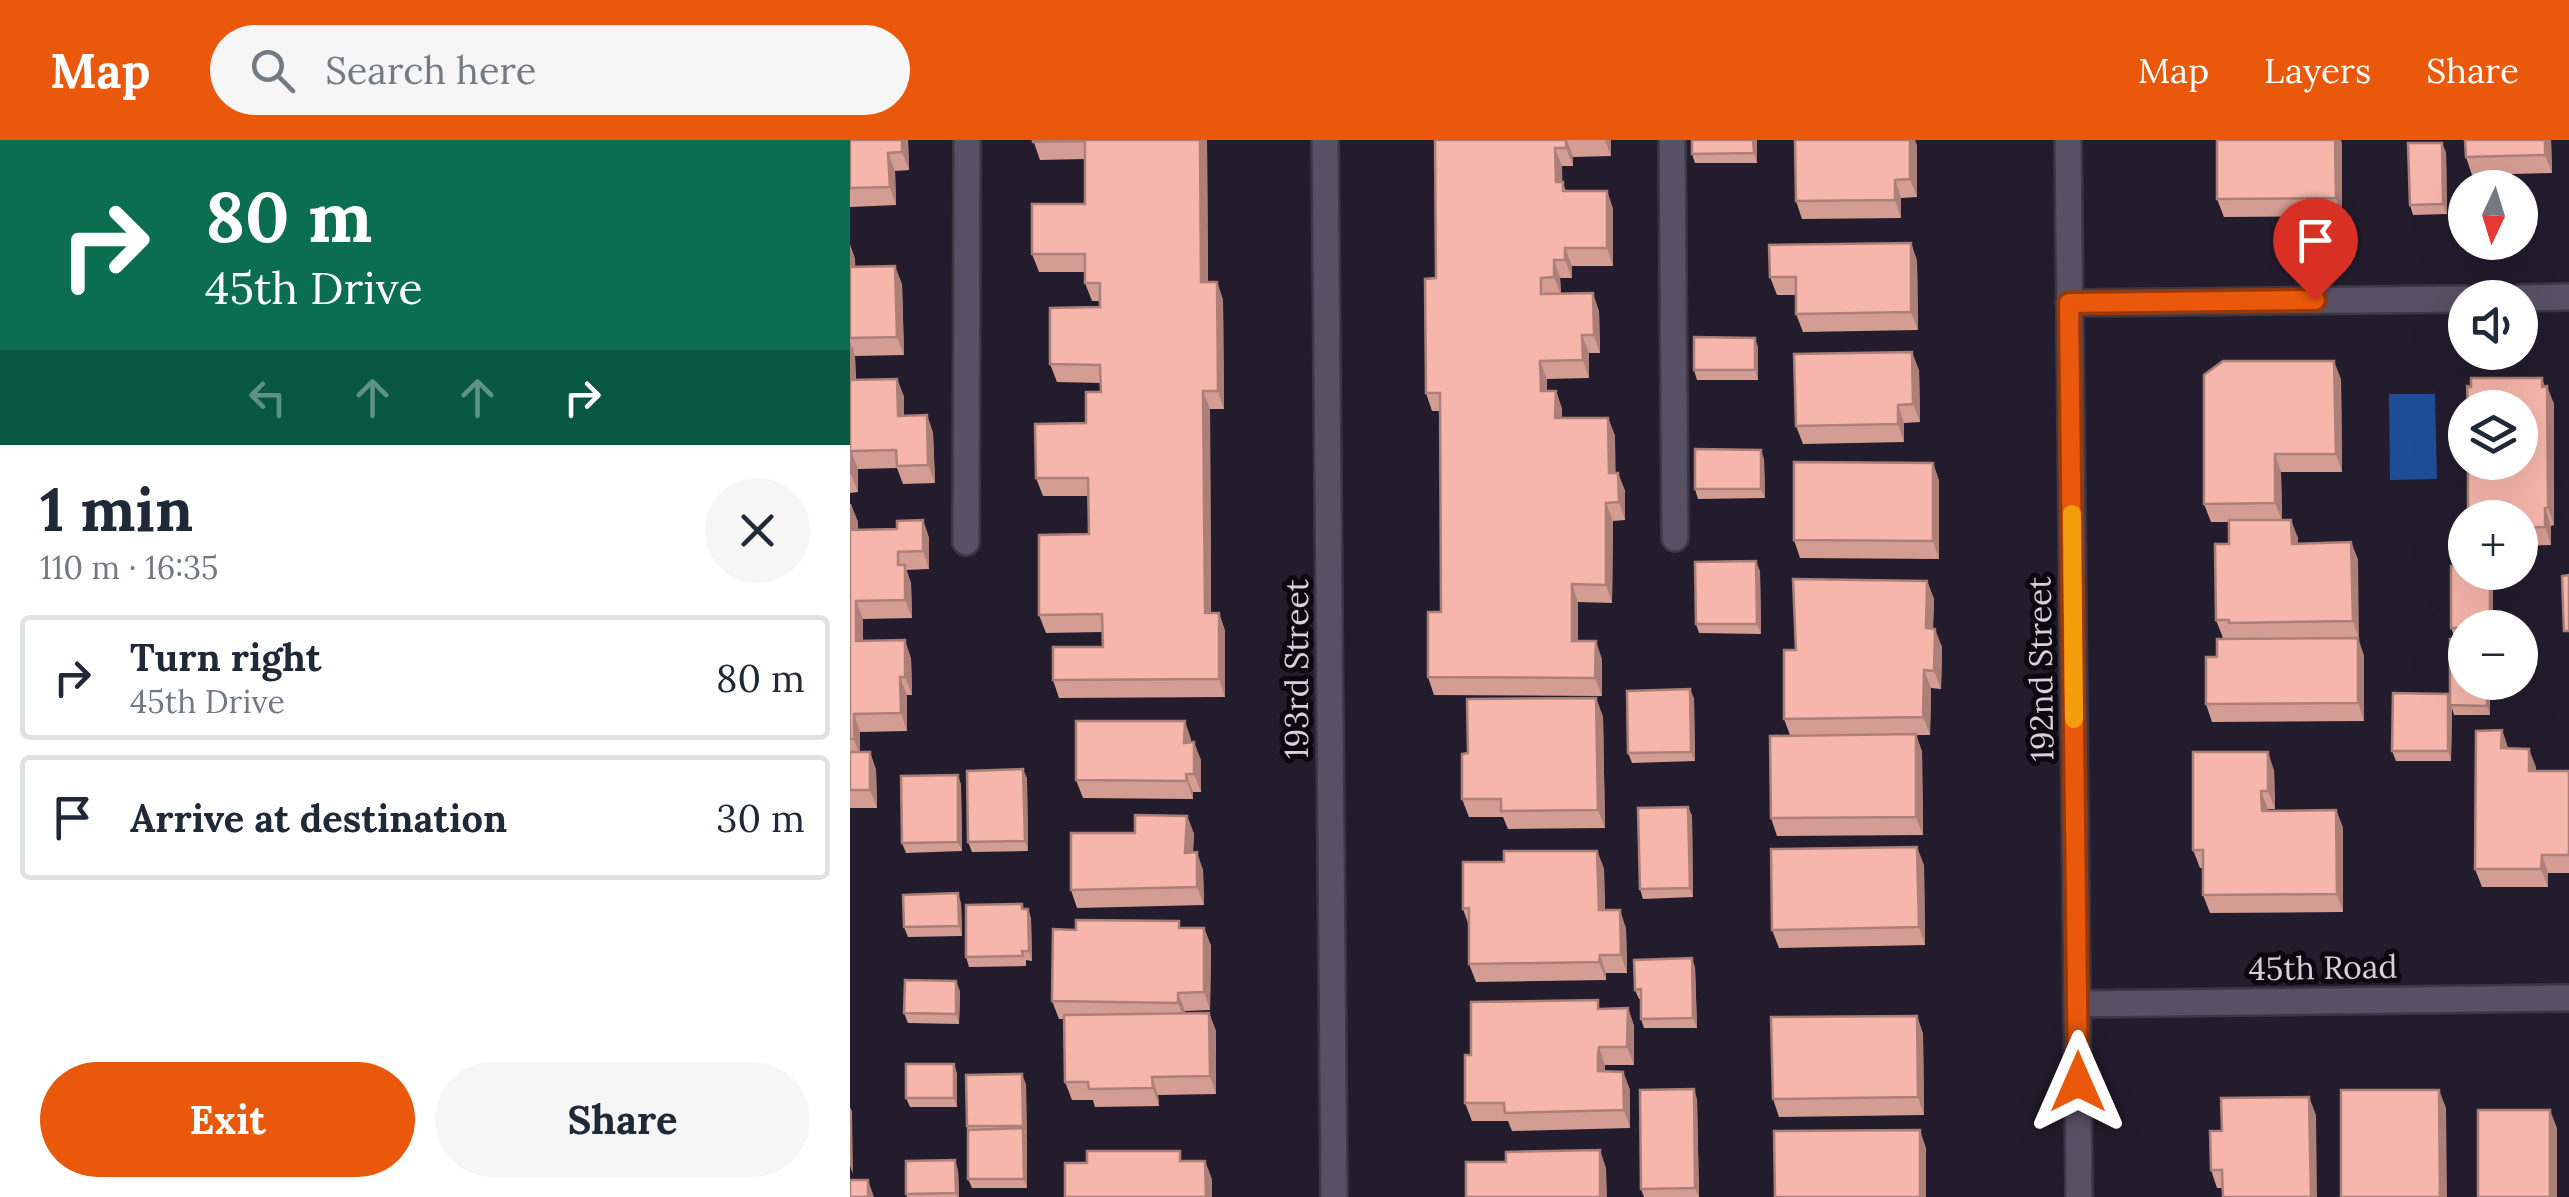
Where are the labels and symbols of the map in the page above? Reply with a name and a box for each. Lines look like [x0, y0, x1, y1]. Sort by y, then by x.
north arrow [2448, 170, 2538, 260]
pin [2273, 198, 2358, 301]
street label: 192nd Street [2018, 576, 2063, 762]
street label: 193rd Street [1276, 578, 1317, 759]
street label: 45th Road [2248, 946, 2398, 989]
position arrow [2026, 1030, 2130, 1134]

